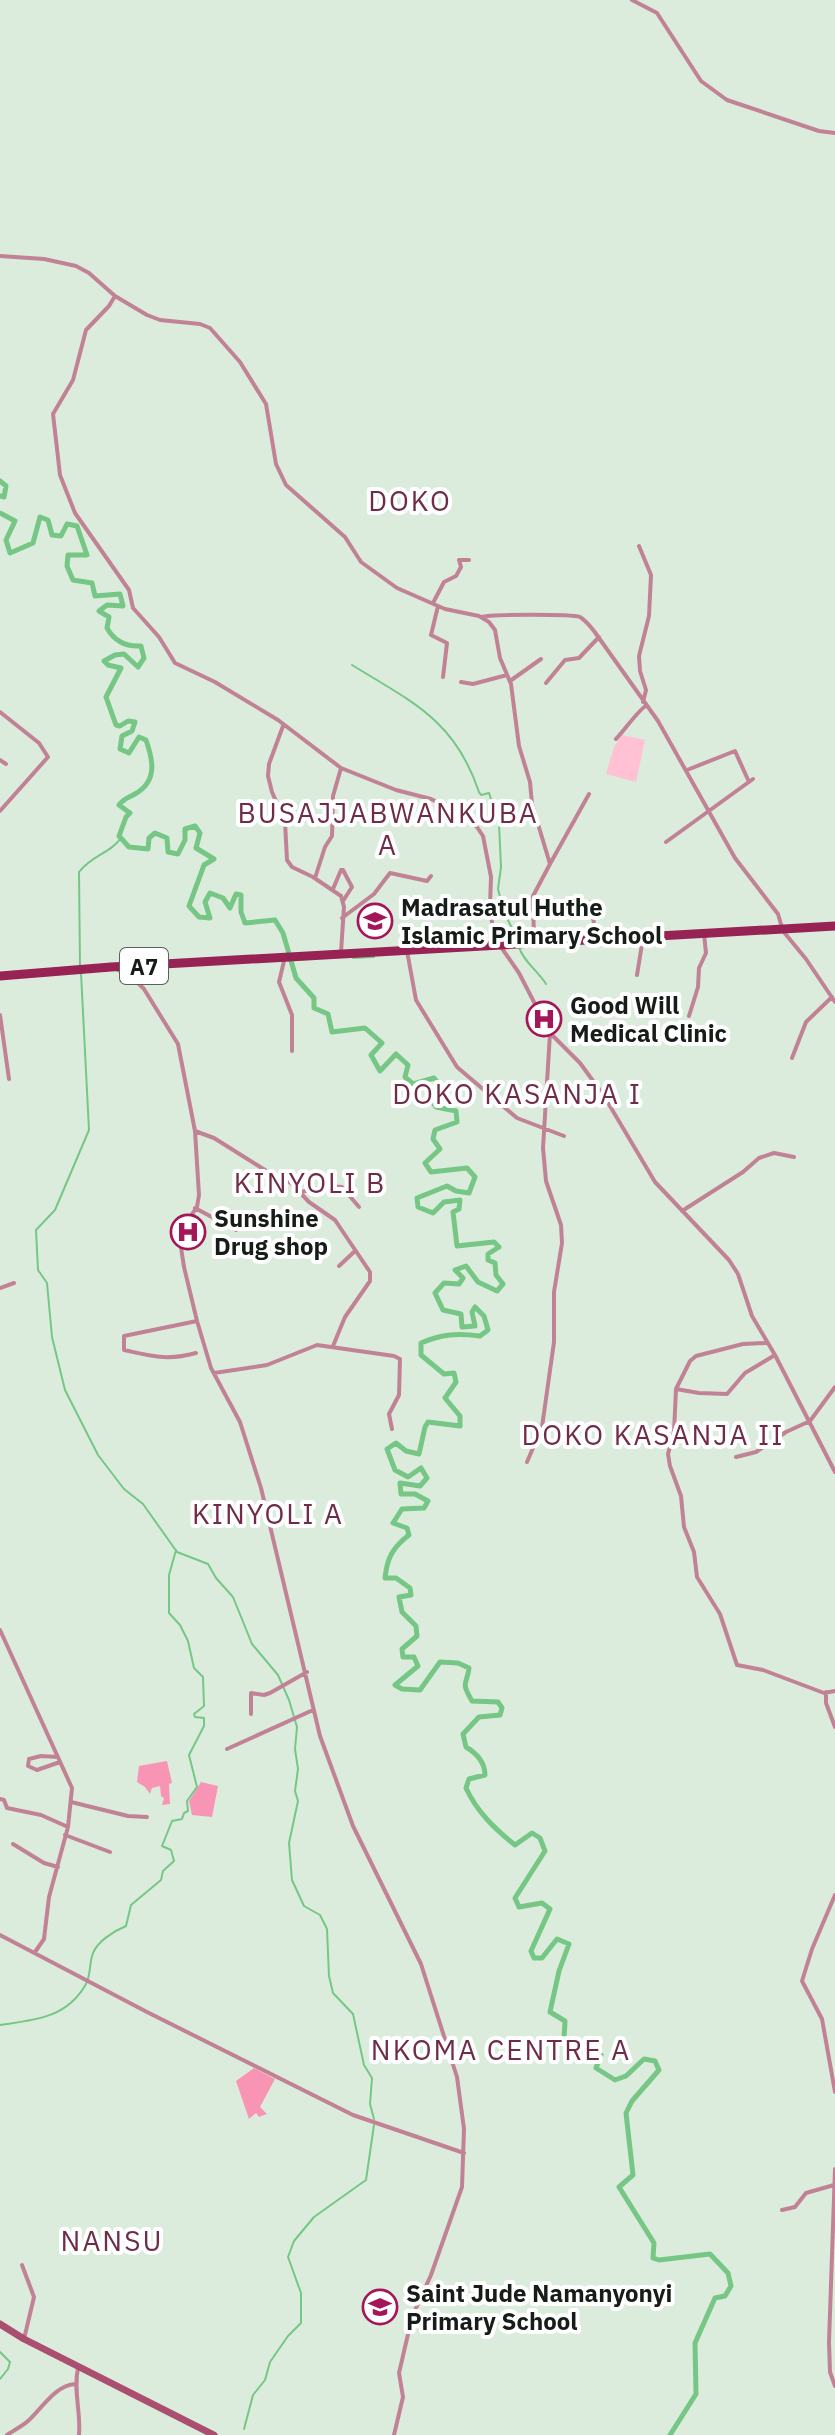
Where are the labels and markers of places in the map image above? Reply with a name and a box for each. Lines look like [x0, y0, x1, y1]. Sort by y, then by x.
place label: Madrasatul Huthe Islamic Primary School [401, 891, 662, 951]
school or university icon: Madrasatul Huthe Islamic Primary School [356, 902, 394, 940]
place label: Good Will Medical Clinic [570, 989, 727, 1049]
hospital icon: Good Will Medical Clinic [525, 1000, 563, 1038]
place label: Sunshine Drug shop [214, 1202, 328, 1262]
hospital icon: Sunshine Drug shop [169, 1213, 207, 1251]
place label: Saint Jude Namanyonyi Primary School [406, 2277, 672, 2337]
school or university icon: Saint Jude Namanyonyi Primary School [361, 2288, 399, 2326]

